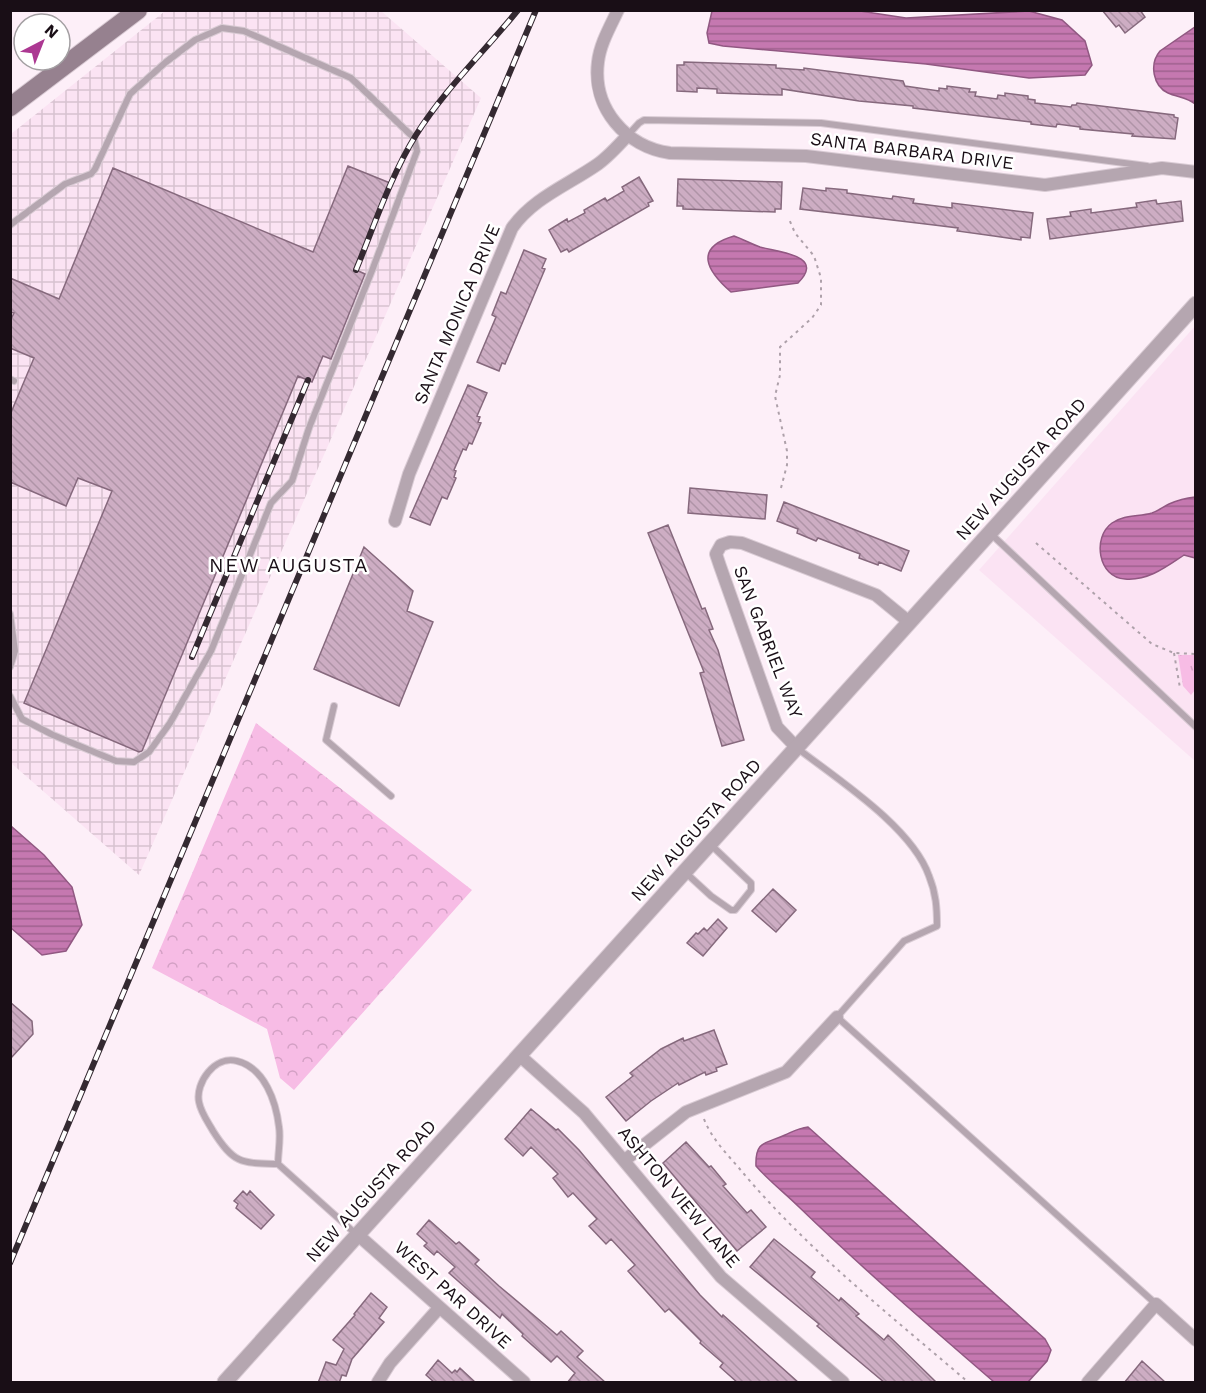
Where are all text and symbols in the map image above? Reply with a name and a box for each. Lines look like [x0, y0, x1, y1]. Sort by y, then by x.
north arrow [12, 12, 72, 72]
text: N [41, 20, 62, 42]
street label: SANTA BARBARA DRIVE [809, 128, 1015, 173]
street label: SANTA MONICA DRIVE [409, 221, 504, 407]
street label: NEW AUGUSTA ROAD [951, 393, 1090, 544]
district label: NEW AUGUSTA [209, 553, 369, 577]
street label: SAN GABRIEL WAY [730, 563, 807, 722]
street label: NEW AUGUSTA ROAD [626, 754, 765, 905]
street label: NEW AUGUSTA ROAD [301, 1115, 440, 1266]
street label: ASHTON VIEW LANE [614, 1122, 745, 1272]
street label: WEST PAR DRIVE [391, 1237, 516, 1353]

